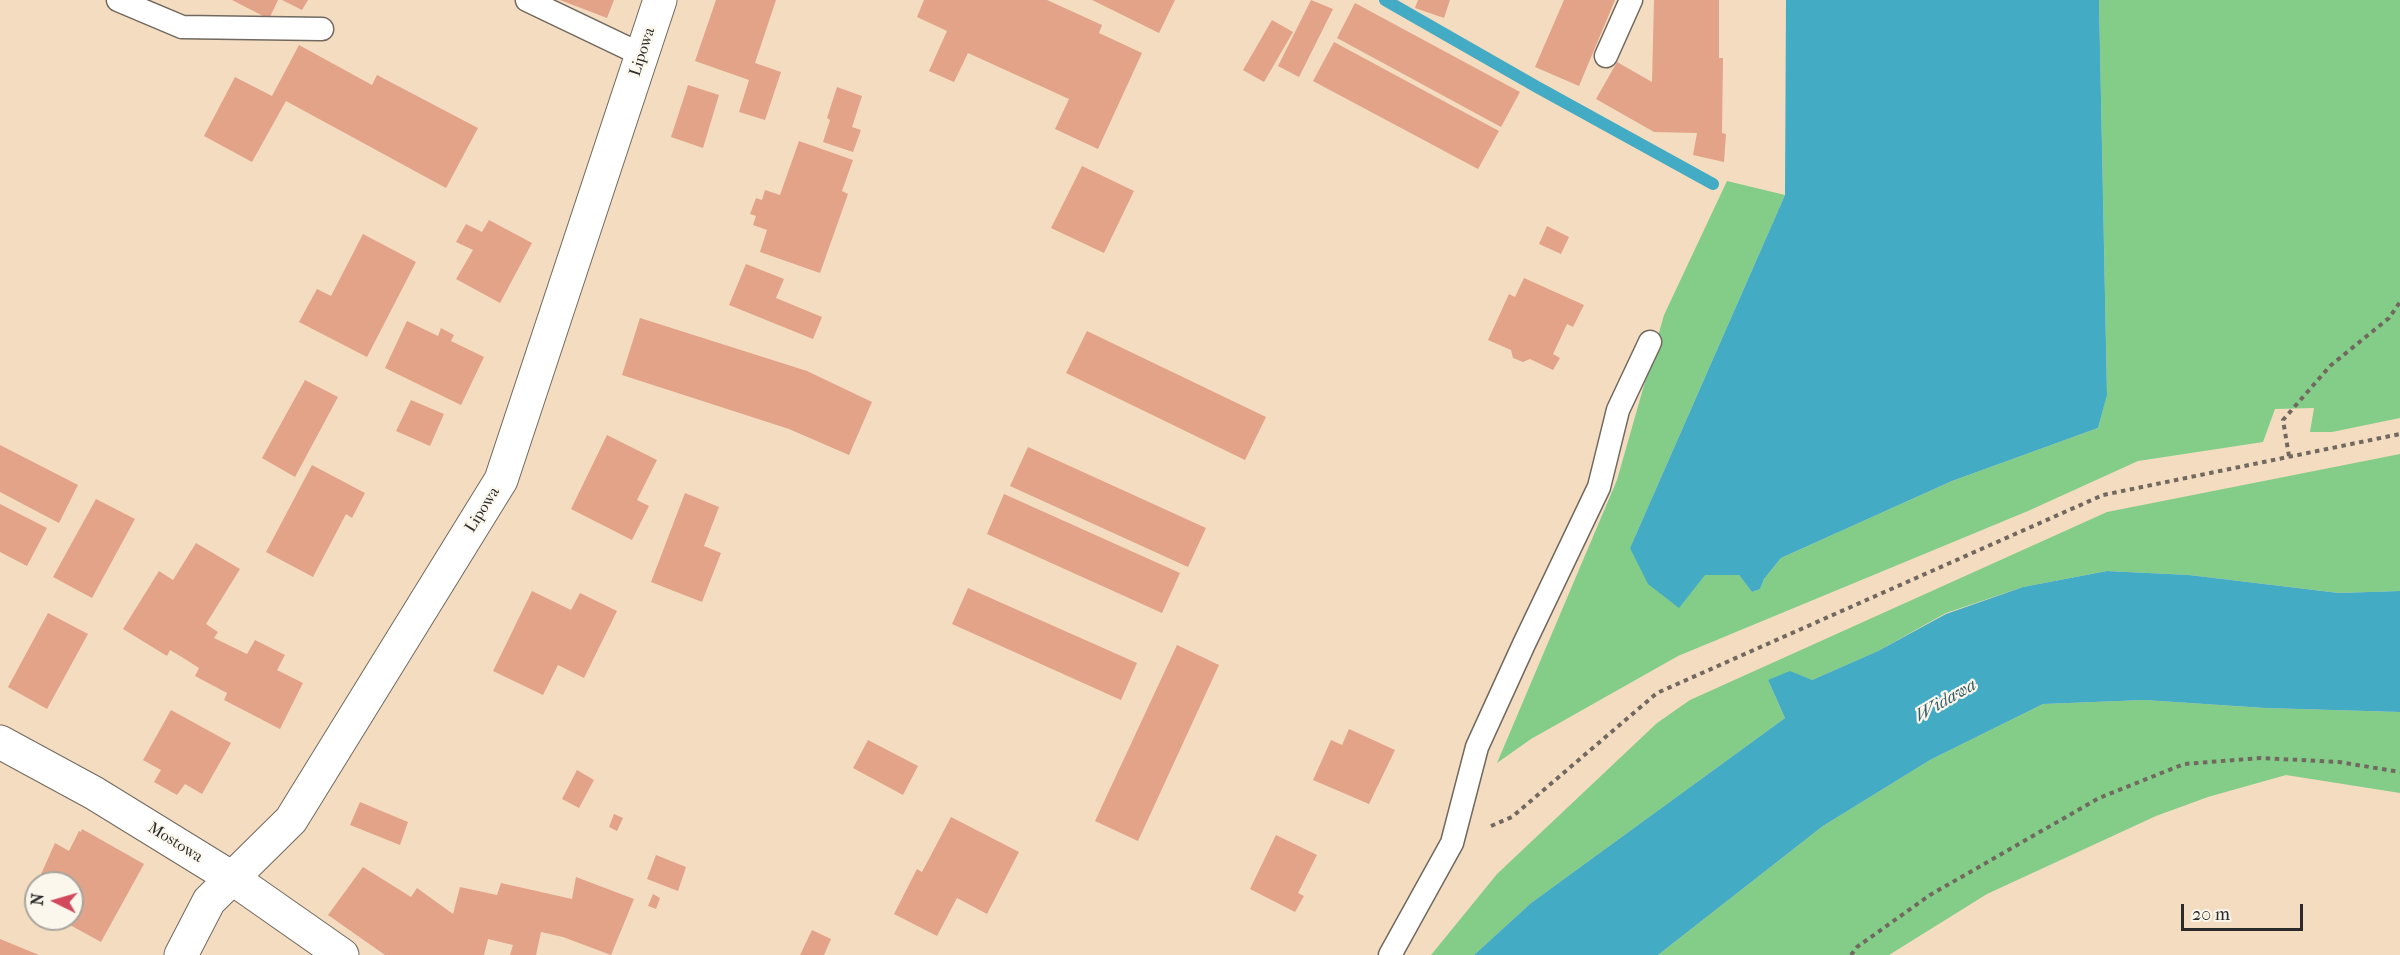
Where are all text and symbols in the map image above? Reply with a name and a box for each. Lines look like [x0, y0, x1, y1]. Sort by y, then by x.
street label: Lipowa [626, 25, 660, 79]
street label: Lipowa [462, 484, 504, 536]
water label: Widawa [1912, 675, 1980, 727]
street label: Mostowa [144, 819, 206, 867]
north arrow [24, 871, 84, 931]
scale bar [2184, 892, 2306, 930]
text: N [28, 893, 48, 906]
text: 20 m [2192, 904, 2230, 925]

